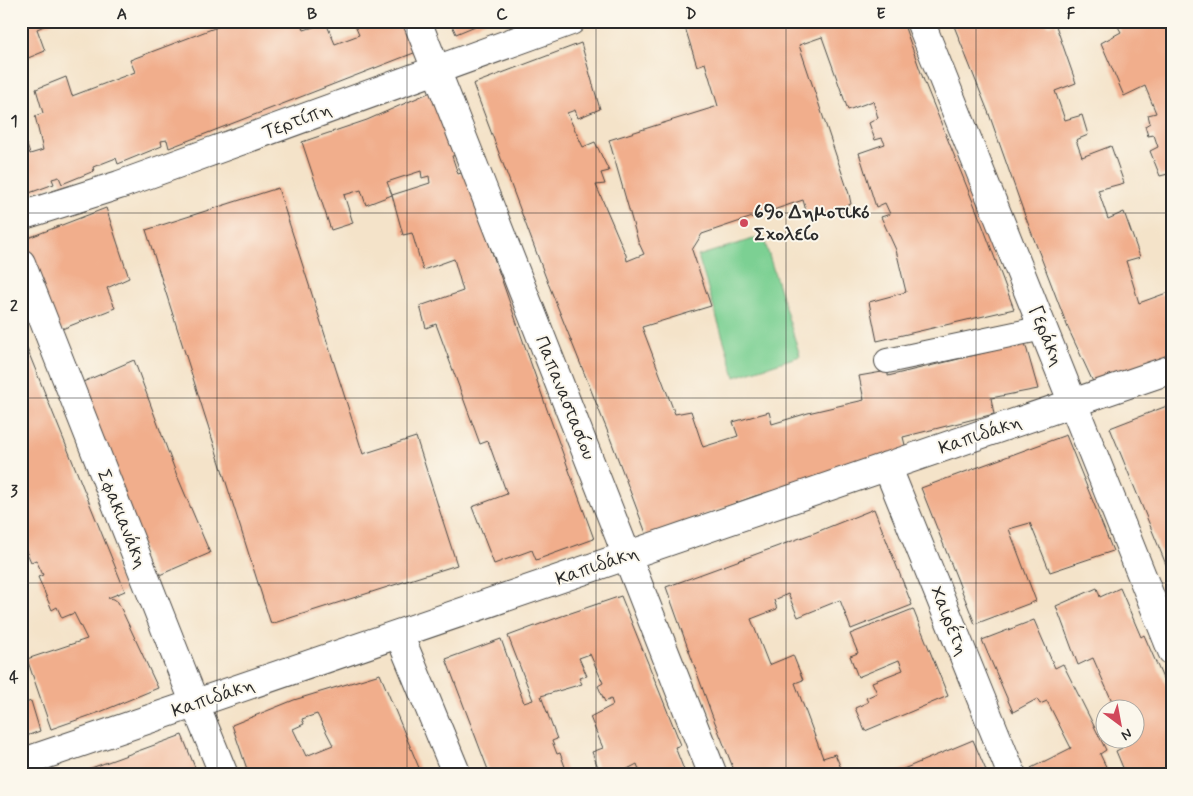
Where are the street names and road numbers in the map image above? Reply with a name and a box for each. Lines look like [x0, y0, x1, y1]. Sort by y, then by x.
street label: Τερτίπη [259, 97, 335, 145]
street label: Γεράκη [1023, 302, 1069, 370]
street label: Παπαναστασίου [529, 332, 601, 464]
street label: Καπιδάκη [935, 409, 1025, 461]
street label: Σφακιανάκη [91, 466, 153, 572]
street label: Καπιδάκη [552, 540, 642, 592]
street label: Χαιρέτη [924, 583, 974, 659]
street label: Καπιδάκη [168, 672, 258, 724]

